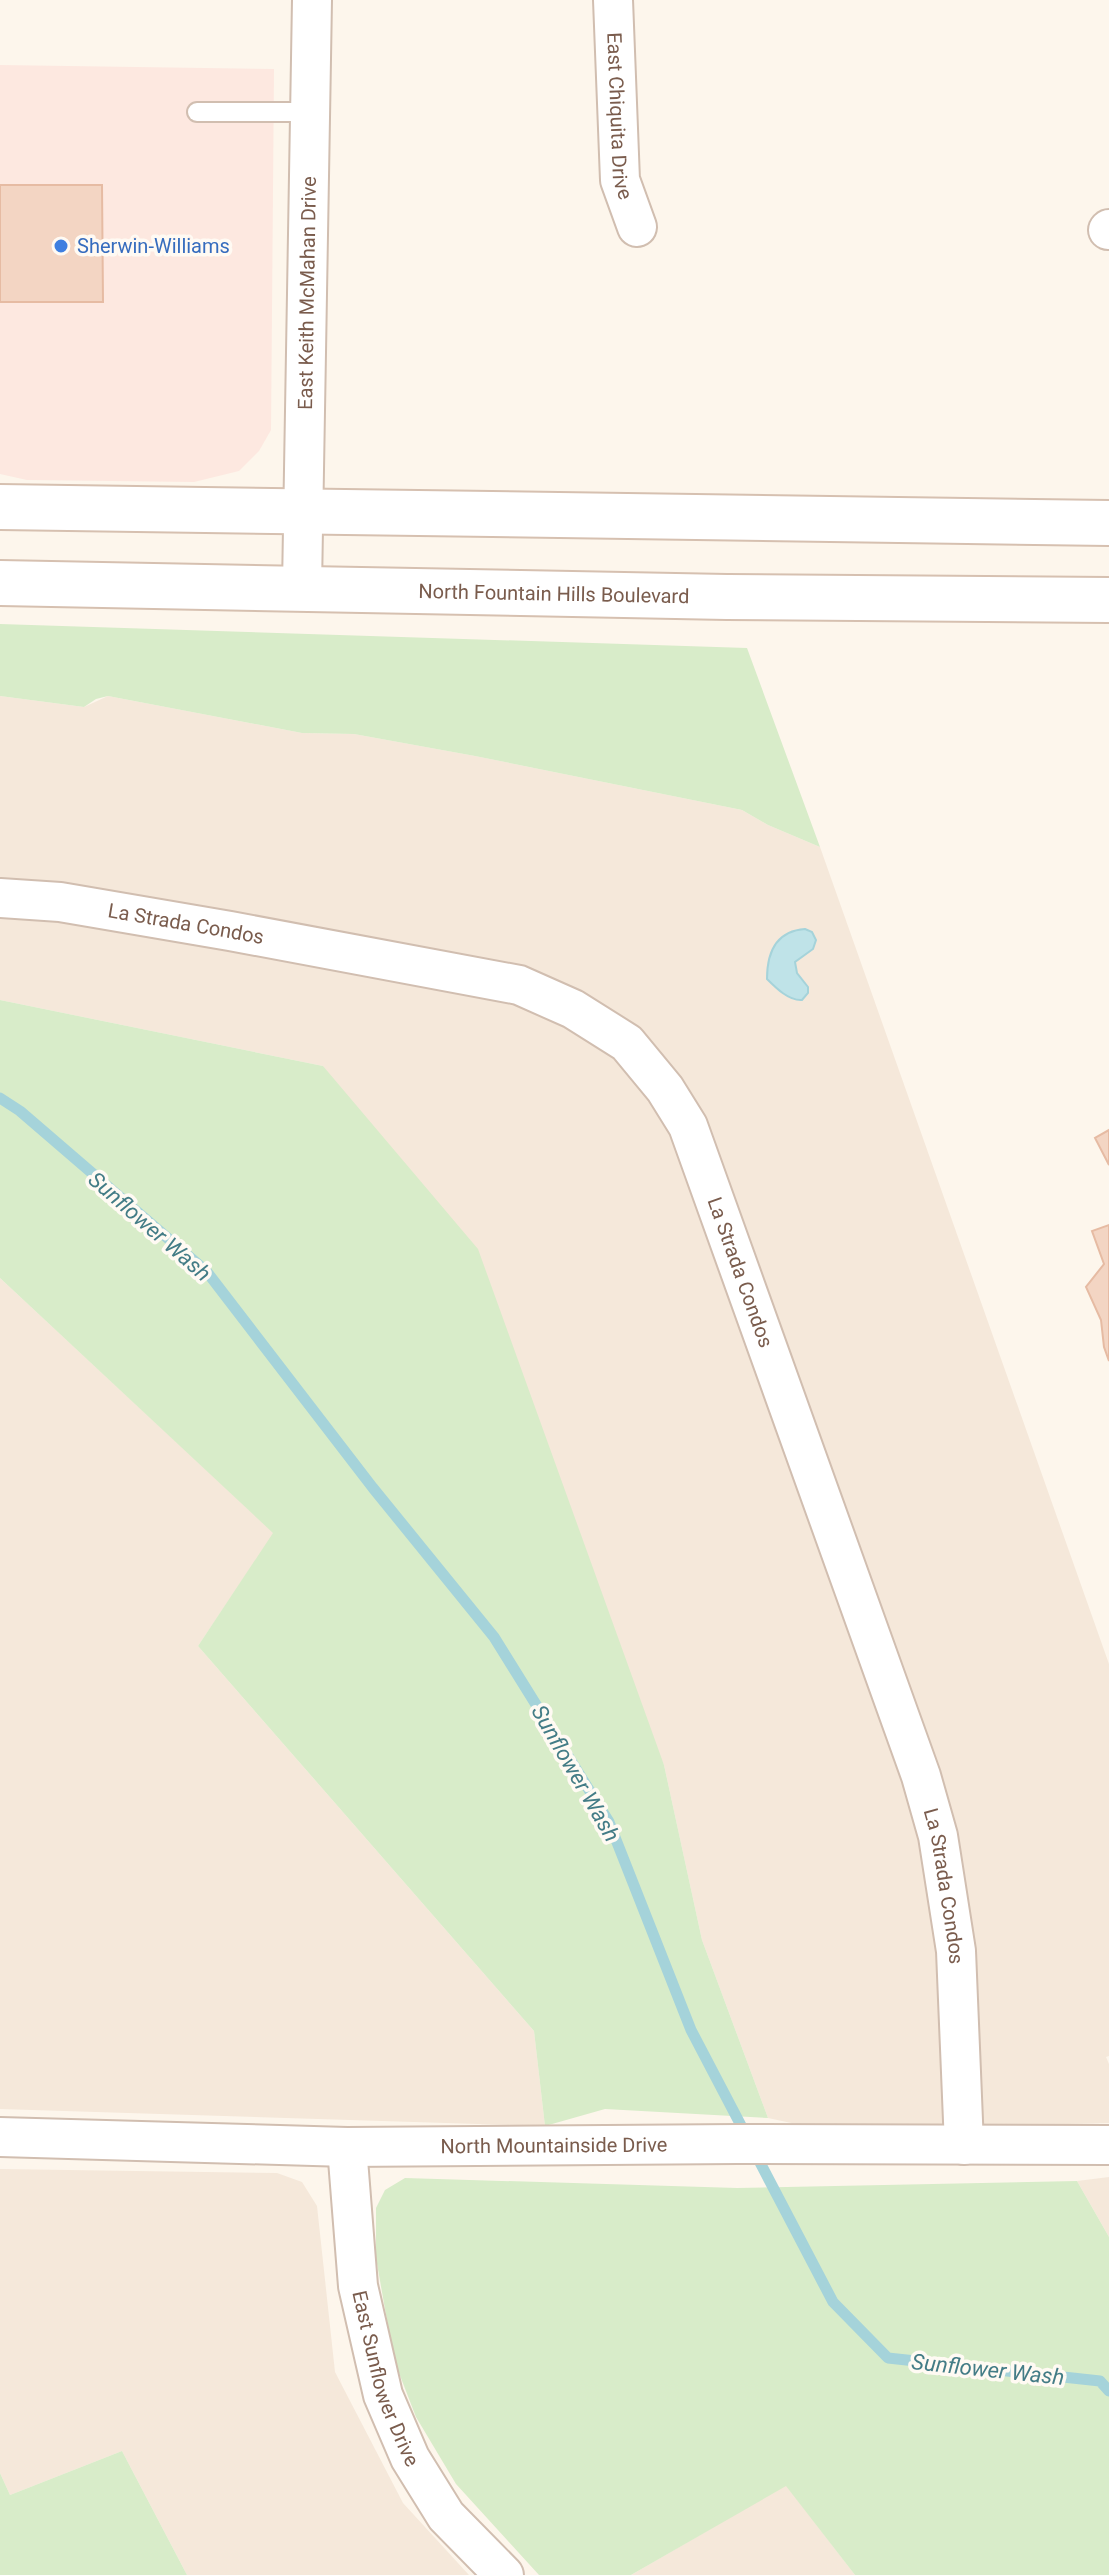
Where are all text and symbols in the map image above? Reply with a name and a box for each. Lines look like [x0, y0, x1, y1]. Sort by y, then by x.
street label: East Chiquita Drive [602, 32, 638, 203]
street label: East Keith McMahan Drive [293, 176, 321, 410]
place label: Sherwin-Williams [77, 234, 230, 258]
marker: Sherwin-Williams [52, 237, 70, 255]
street label: North Fountain Hills Boulevard [418, 579, 690, 608]
street label: La Strada Condos [106, 898, 266, 949]
water label: Sunflower Wash [84, 1167, 216, 1286]
street label: La Strada Condos [702, 1194, 778, 1351]
water label: Sunflower Wash [526, 1701, 625, 1846]
street label: La Strada Condos [919, 1805, 969, 1964]
street label: North Mountainside Drive [440, 2133, 667, 2158]
street label: East Sunflower Drive [347, 2288, 424, 2471]
water label: Sunflower Wash [910, 2349, 1066, 2390]

